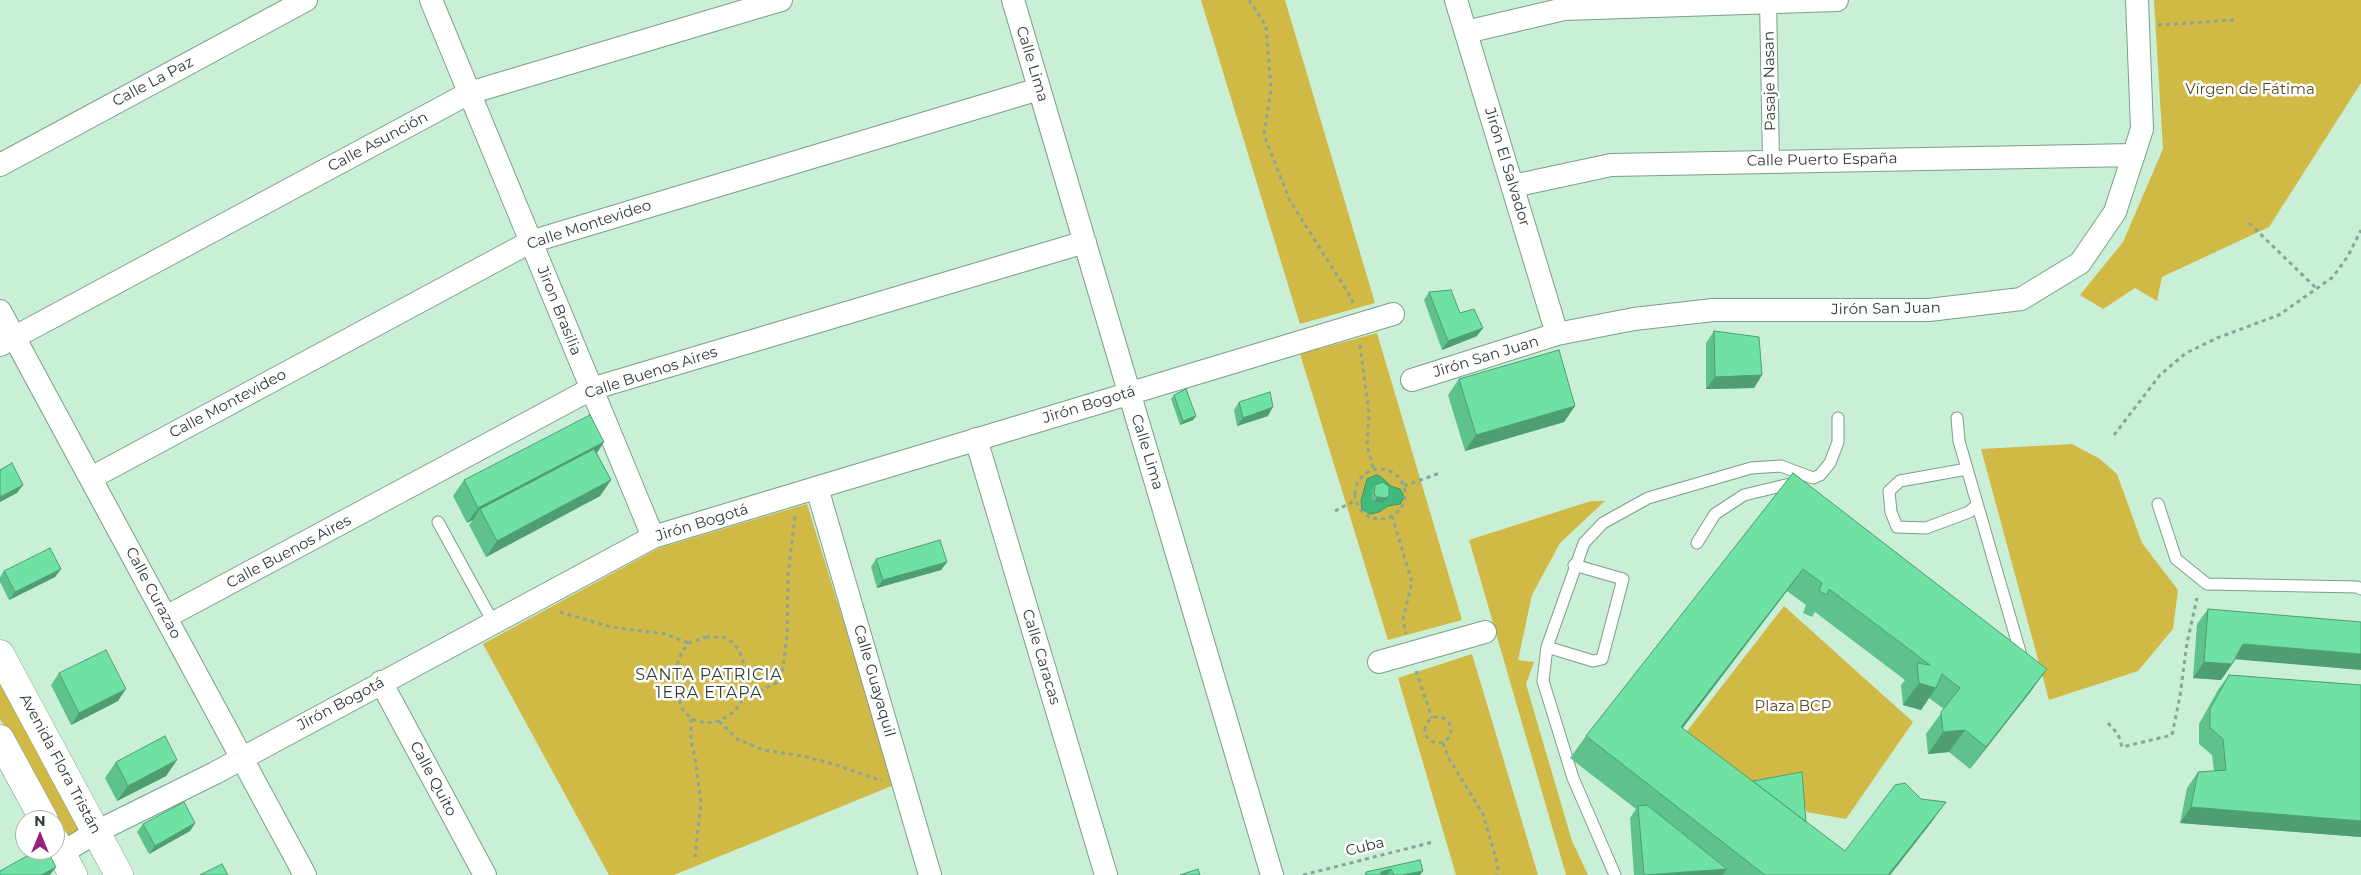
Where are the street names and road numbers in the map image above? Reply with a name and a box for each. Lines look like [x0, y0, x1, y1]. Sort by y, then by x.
street label: Calle Lima [1012, 24, 1052, 104]
street label: Pasaje Nasan [1760, 31, 1780, 131]
street label: Calle La Paz [109, 53, 197, 111]
street label: Jirón El Salvador [1480, 105, 1534, 229]
street label: Calle Asunción [325, 108, 431, 176]
street label: Calle Puerto España [1746, 150, 1898, 170]
street label: Calle Montevideo [524, 196, 654, 254]
street label: Jiron Brasilia [533, 264, 585, 358]
street label: Jirón San Juan [1831, 299, 1941, 319]
street label: Jirón San Juan [1431, 332, 1541, 382]
street label: Calle Buenos Aires [582, 343, 720, 403]
street label: Calle Montevideo [166, 366, 290, 442]
street label: Jirón Bogotá [1041, 382, 1137, 428]
street label: Calle Lima [1127, 412, 1167, 492]
street label: Jirón Bogotá [654, 500, 750, 546]
street label: Calle Buenos Aires [224, 512, 354, 592]
street label: Calle Curazao [121, 544, 185, 642]
street label: Calle Caracas [1018, 607, 1064, 707]
street label: Calle Guayaquil [849, 623, 899, 739]
street label: Jirón Bogotá [294, 674, 388, 734]
street label: Avenida Flora Tristán [15, 691, 105, 837]
street label: Calle Quito [406, 738, 460, 820]
street label: Cuba [1344, 833, 1386, 861]

